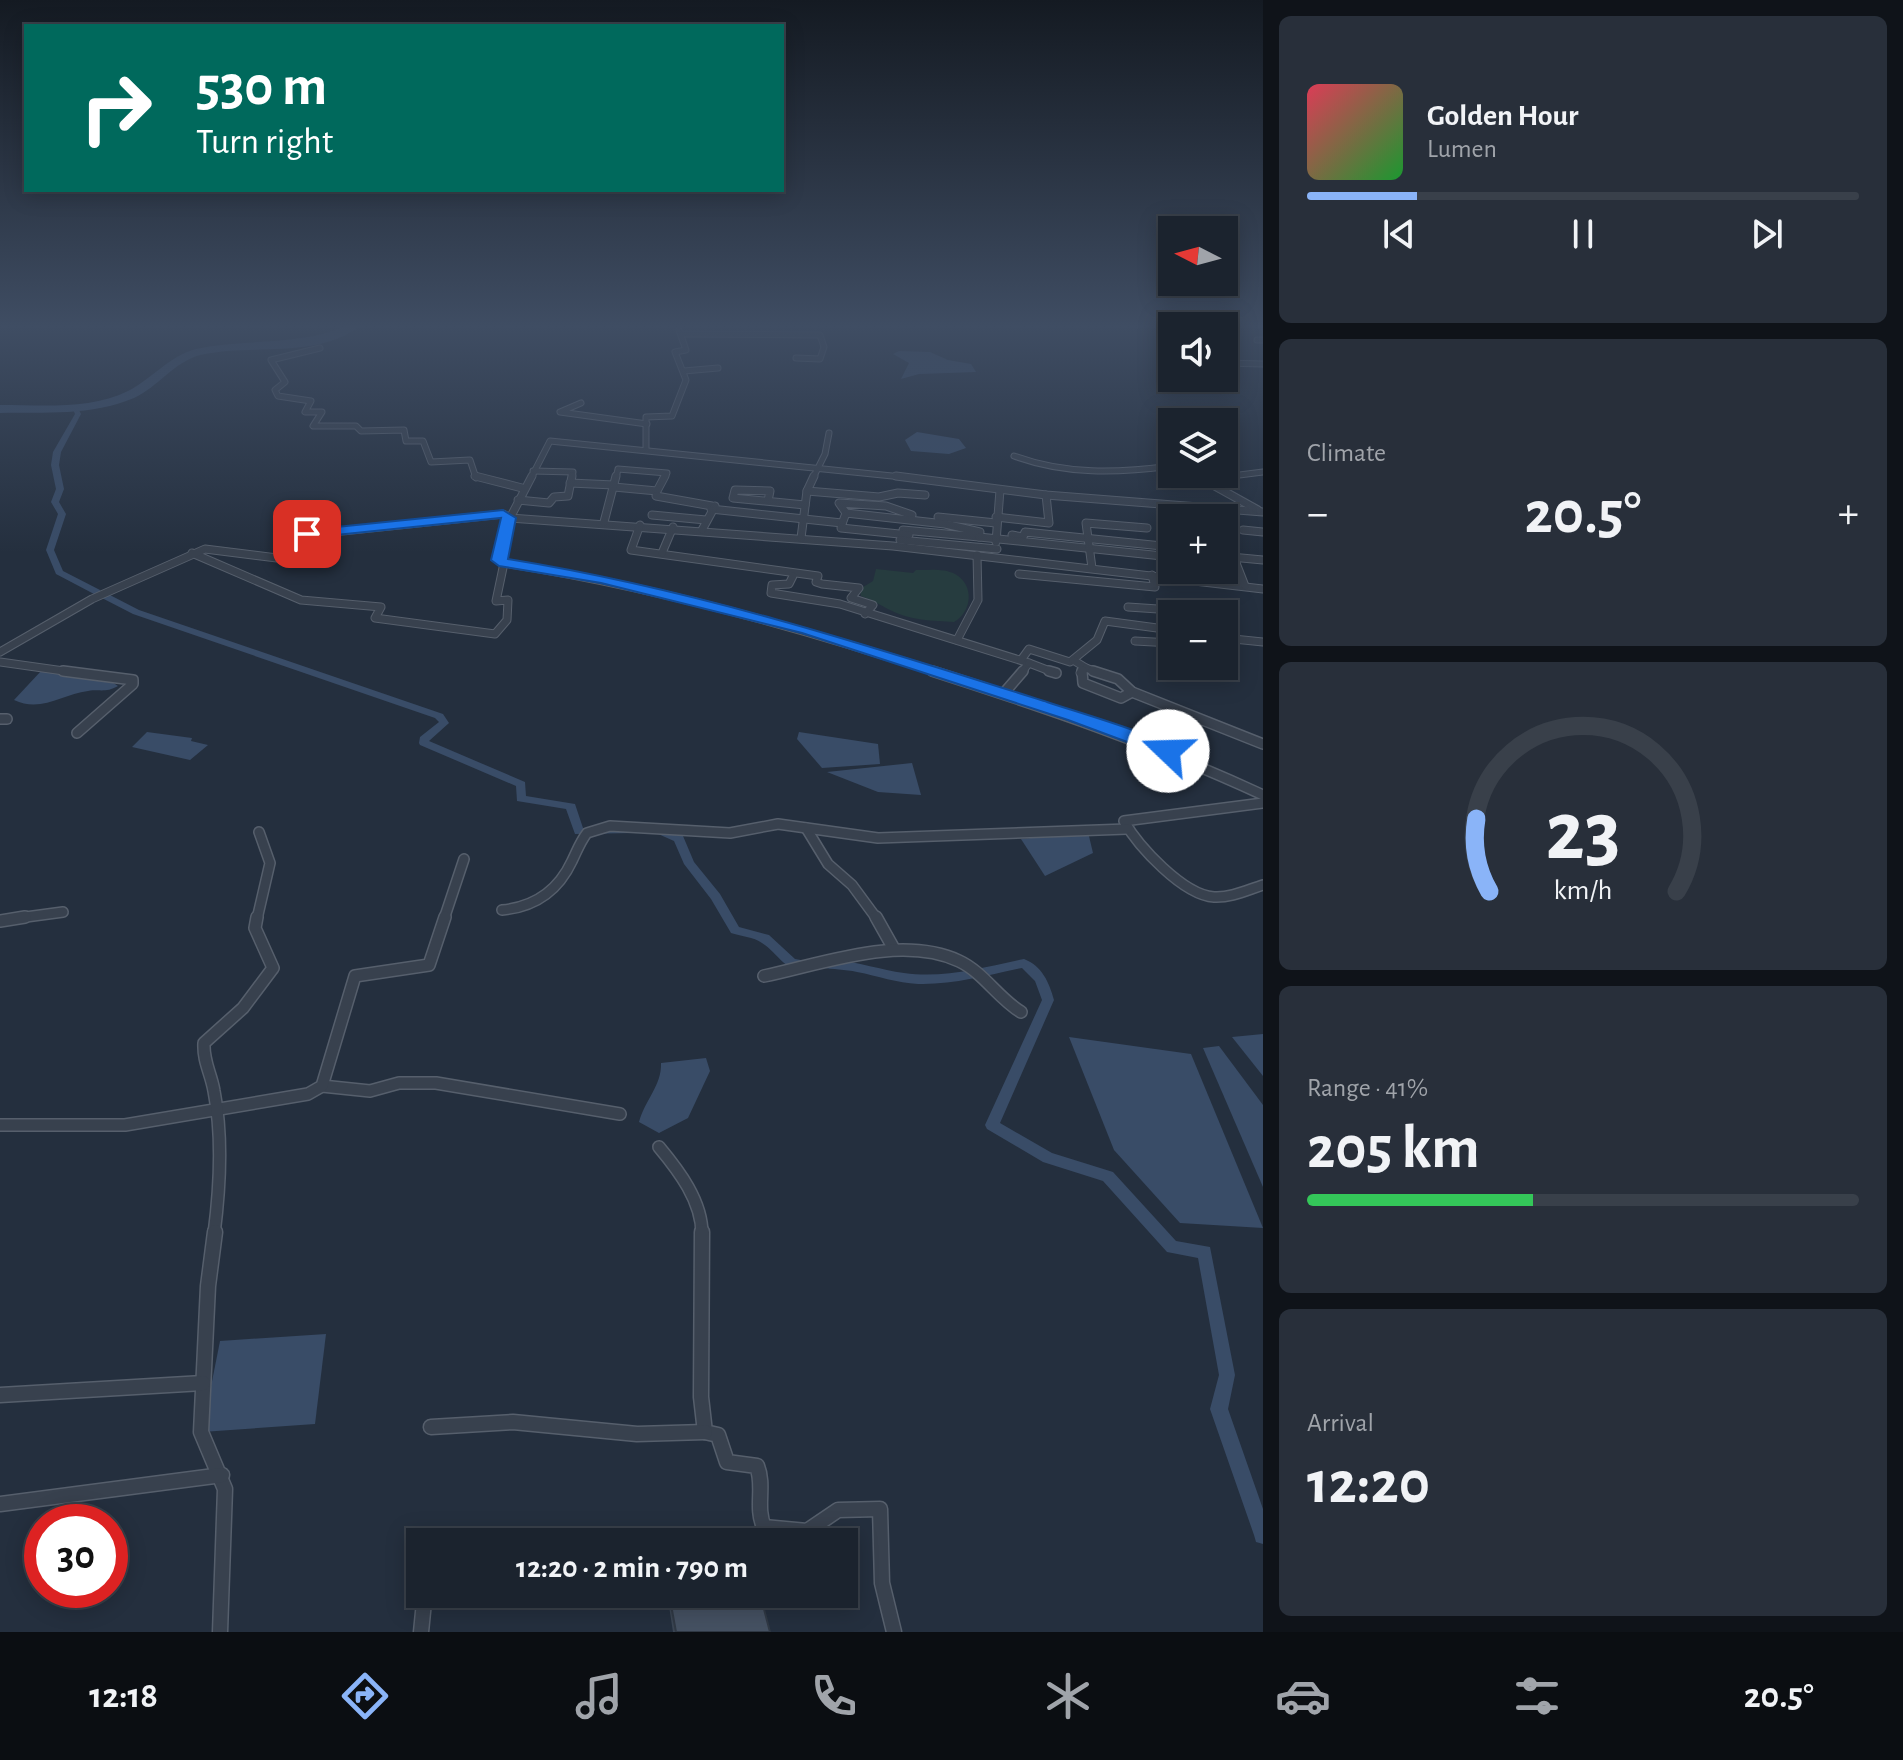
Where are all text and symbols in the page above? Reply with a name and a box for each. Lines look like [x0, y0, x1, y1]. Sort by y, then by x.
icon: right [64, 56, 168, 160]
text: 530 m [196, 59, 327, 115]
text: Golden Hour [1427, 101, 1579, 131]
text: Turn right [196, 124, 333, 160]
text: Lumen [1427, 136, 1497, 162]
icon: previous [1377, 212, 1421, 256]
icon: pause [1561, 212, 1605, 256]
icon: next [1745, 212, 1789, 256]
north arrow [1158, 216, 1238, 296]
map controls [1158, 216, 1238, 680]
button: sound [1158, 312, 1238, 392]
button: layers [1158, 408, 1238, 488]
text: Climate [1307, 440, 1386, 466]
text: 20.5° [1525, 484, 1641, 544]
text: − [1307, 492, 1328, 536]
text: + [1838, 492, 1859, 536]
pin [273, 500, 341, 568]
button: + [1158, 504, 1238, 584]
icon: arrive [285, 512, 329, 556]
button: − [1158, 600, 1238, 680]
position arrow [1126, 709, 1210, 793]
text: 23 [1545, 791, 1621, 875]
text: km/h [1554, 876, 1612, 905]
text: Range · 41% [1307, 1075, 1428, 1101]
text: 205 km [1307, 1119, 1480, 1179]
text: Arrival [1307, 1410, 1374, 1436]
text: 12:20 [1307, 1454, 1430, 1514]
speed limit sign: 30 [24, 1504, 128, 1608]
text: 12:20 · 2 min · 790 m [516, 1553, 748, 1583]
icon: directions [337, 1668, 393, 1724]
icon: music [571, 1668, 627, 1724]
icon: phone [806, 1668, 862, 1724]
icon: climate [1040, 1668, 1096, 1724]
icon: car [1275, 1668, 1331, 1724]
icon: filters [1509, 1668, 1565, 1724]
text: 12:18 [89, 1678, 158, 1714]
text: 20.5° [1744, 1678, 1814, 1714]

